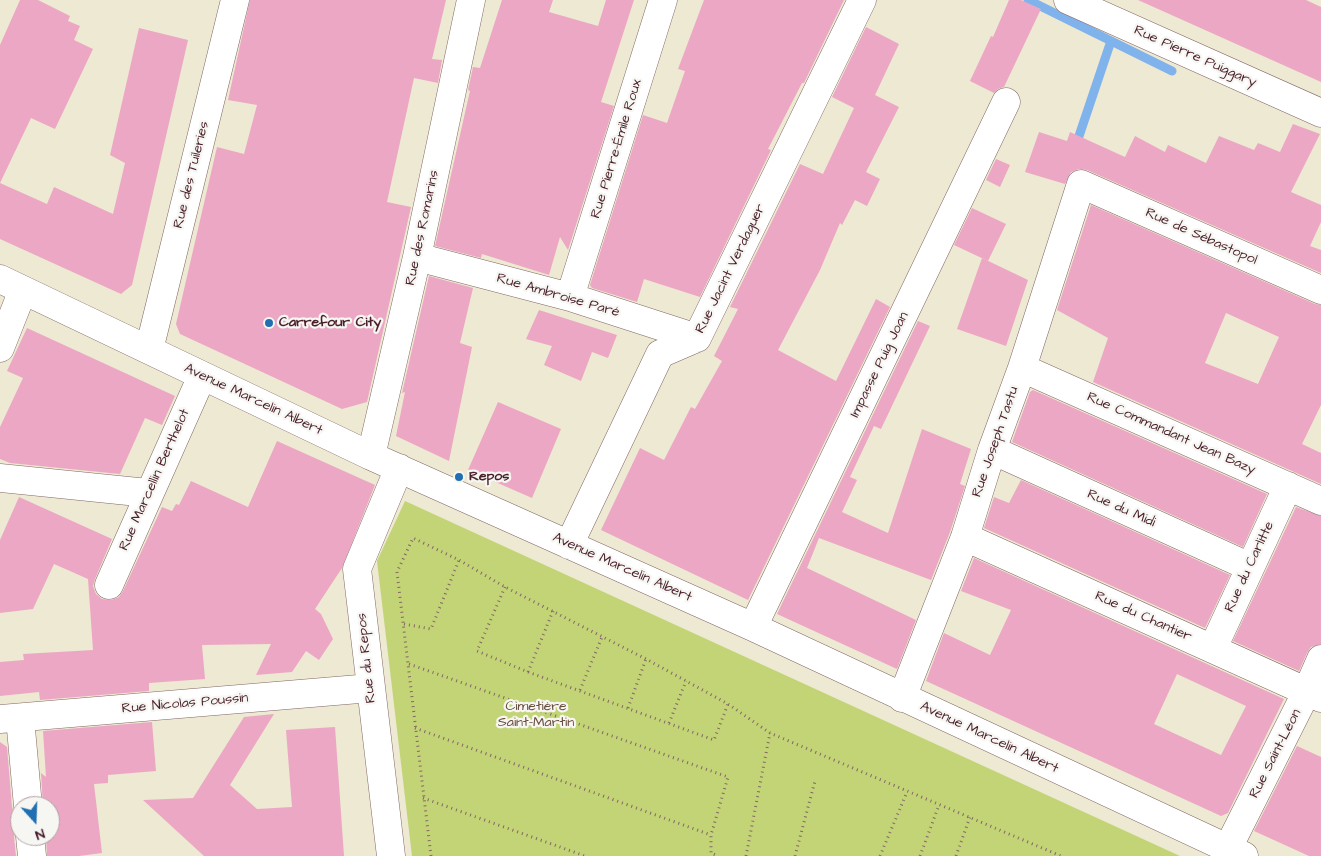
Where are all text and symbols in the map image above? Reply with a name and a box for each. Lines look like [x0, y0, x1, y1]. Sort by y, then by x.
street label: Rue Pierre Puiggary [1131, 22, 1259, 92]
street label: Rue Pierre-Émile Roux [588, 77, 646, 221]
street label: Rue des Tuileries [171, 120, 213, 230]
street label: Rue des Romarins [403, 169, 443, 287]
street label: Rue Jacint Verdaguer [692, 201, 770, 337]
street label: Rue de Sébastopol [1142, 205, 1260, 269]
street label: Rue Ambroise Paré [495, 270, 621, 322]
street label: Impasse Puig Joan [847, 309, 913, 421]
place label: Carrefour City [279, 315, 381, 331]
marker: Carrefour City [263, 317, 275, 329]
street label: Avenue Marcelin Albert [181, 361, 325, 439]
street label: Rue Joseph Tastu [969, 384, 1023, 500]
street label: Rue Commandant Jean Bazy [1084, 389, 1258, 479]
street label: Rue Marcellin Berthelot [116, 407, 194, 553]
place label: Repos [469, 469, 509, 485]
marker: Repos [453, 471, 465, 483]
street label: Rue du Midi [1084, 486, 1158, 532]
street label: Rue du Carlitte [1222, 519, 1278, 615]
street label: Avenue Marcelin Albert [550, 530, 694, 606]
street label: Rue du Chantier [1092, 588, 1194, 646]
street label: Rue du Repos [354, 612, 380, 704]
street label: Rue Nicolas Poussin [121, 690, 249, 718]
park label: Cimetière Saint-Martin [498, 699, 574, 732]
street label: Avenue Marcelin Albert [917, 699, 1061, 777]
street label: Rue Saint-Léon [1246, 707, 1306, 801]
north arrow [10, 796, 60, 846]
text: N [32, 823, 47, 845]

